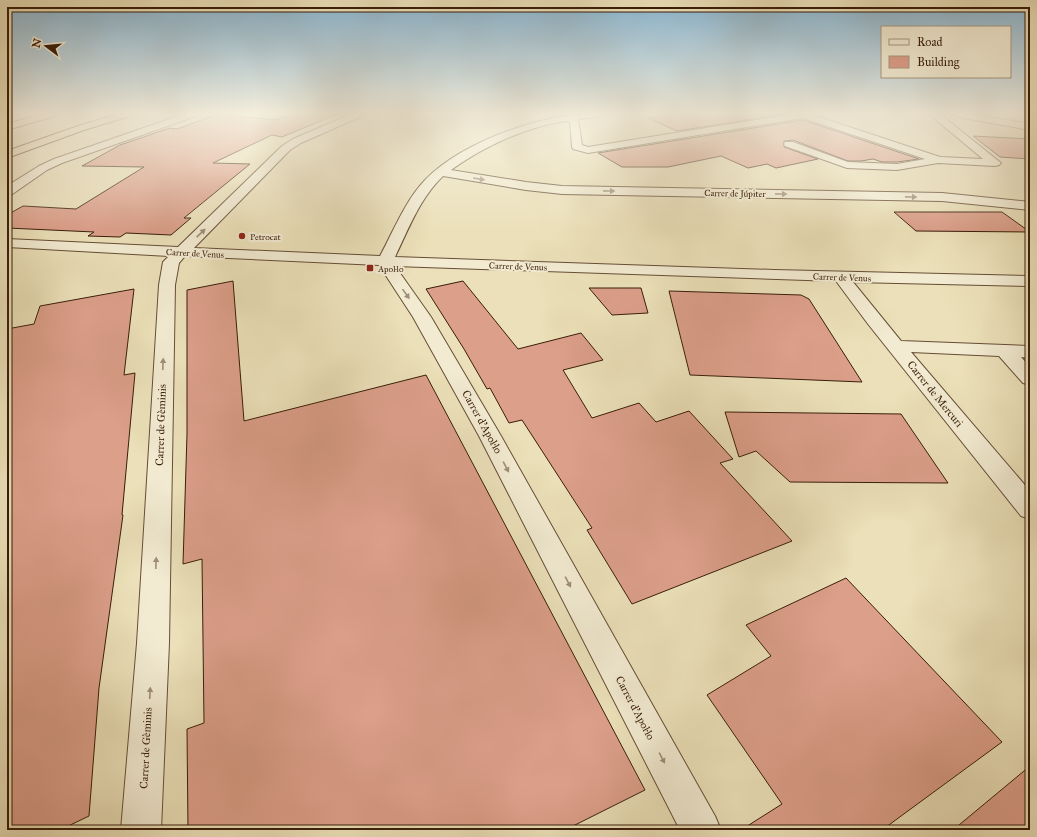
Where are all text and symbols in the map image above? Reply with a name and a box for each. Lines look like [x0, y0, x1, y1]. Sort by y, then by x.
north arrow [26, 26, 66, 66]
legend [881, 26, 1011, 78]
text: Road [917, 35, 943, 49]
text: N [29, 36, 45, 50]
text: Building [917, 55, 960, 70]
one-way arrow [473, 176, 486, 182]
street label: Carrer de Júpiter [704, 187, 766, 200]
one-way arrow [603, 188, 616, 194]
one-way arrow [775, 191, 788, 197]
one-way arrow [905, 193, 917, 200]
one-way arrow [196, 228, 206, 238]
marker: Petrocat [237, 231, 247, 241]
place label: Petrocat [250, 231, 281, 242]
street label: Carrer de Venus [166, 246, 224, 260]
street label: Carrer de Venus [489, 259, 547, 273]
marker: Apol·lo [365, 263, 375, 273]
place label: Apol·lo [377, 263, 404, 274]
street label: Carrer de Venus [813, 270, 871, 284]
one-way arrow [402, 289, 410, 299]
one-way arrow [160, 358, 167, 370]
street label: Carrer de Mercuri [904, 358, 966, 430]
street label: Carrer de Gèminis [153, 384, 169, 466]
street label: Carrer d'Apol·lo [459, 388, 505, 456]
one-way arrow [503, 461, 510, 473]
one-way arrow [153, 556, 159, 569]
one-way arrow [565, 576, 571, 588]
street label: Carrer d'Apol·lo [613, 674, 657, 743]
one-way arrow [146, 687, 153, 699]
street label: Carrer de Gèminis [137, 707, 155, 789]
one-way arrow [659, 752, 666, 764]

